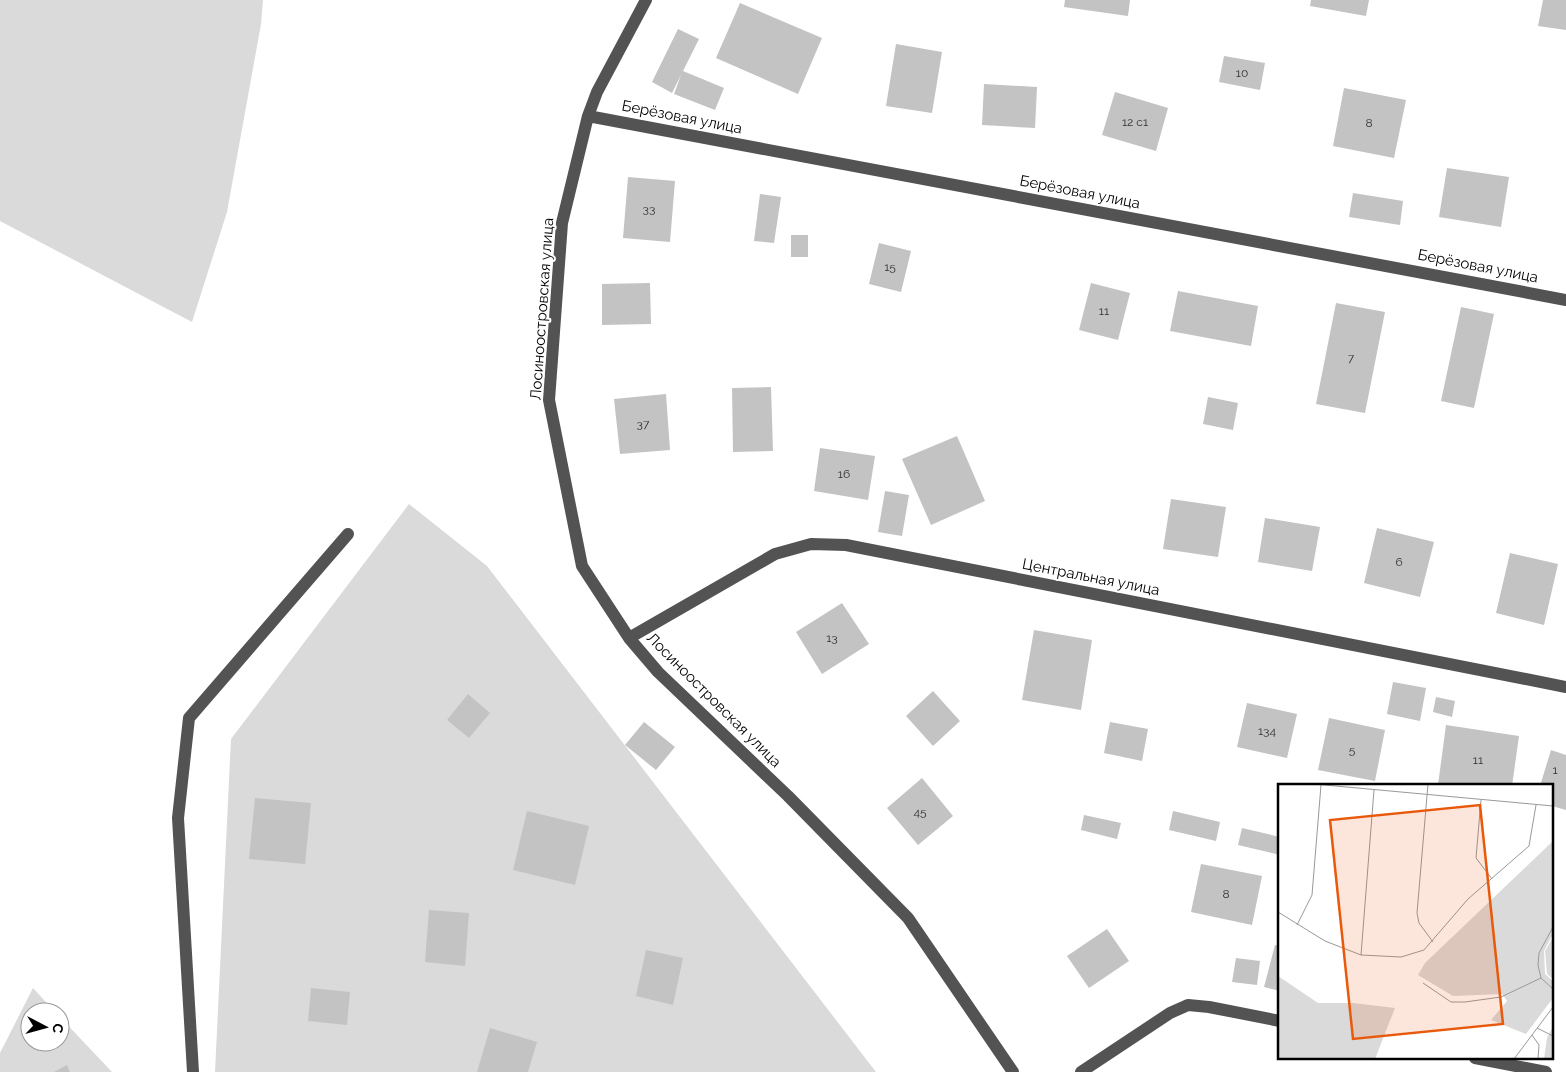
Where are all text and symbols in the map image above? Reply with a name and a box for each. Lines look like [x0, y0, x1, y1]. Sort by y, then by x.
house number: 10 [1236, 66, 1248, 80]
street label: Берёзовая улица [620, 96, 744, 138]
house number: 12 с1 [1122, 115, 1148, 129]
house number: 8 [1365, 116, 1373, 130]
street label: Берёзовая улица [1018, 171, 1142, 213]
house number: 33 [643, 202, 655, 216]
street label: Лосиноостровская улица [527, 217, 557, 401]
street label: Берёзовая улица [1416, 245, 1540, 287]
house number: 15 [884, 260, 896, 274]
house number: 11 [1099, 304, 1109, 318]
house number: 7 [1348, 351, 1355, 365]
house number: 37 [637, 417, 650, 431]
house number: 16 [838, 467, 850, 481]
street label: Центральная улица [1021, 555, 1161, 599]
house number: 6 [1395, 555, 1403, 569]
street label: Лосиноостровская улица [643, 629, 785, 771]
house number: 13 [826, 631, 838, 645]
house number: 134 [1258, 724, 1276, 738]
house number: 5 [1349, 743, 1356, 757]
house number: 11 [1473, 753, 1483, 767]
house number: 1 [1552, 763, 1558, 777]
inset map [1278, 784, 1554, 1060]
house number: 45 [913, 805, 927, 819]
house number: 8 [1222, 887, 1230, 901]
north arrow [20, 1002, 70, 1052]
text: С [49, 1023, 66, 1034]

